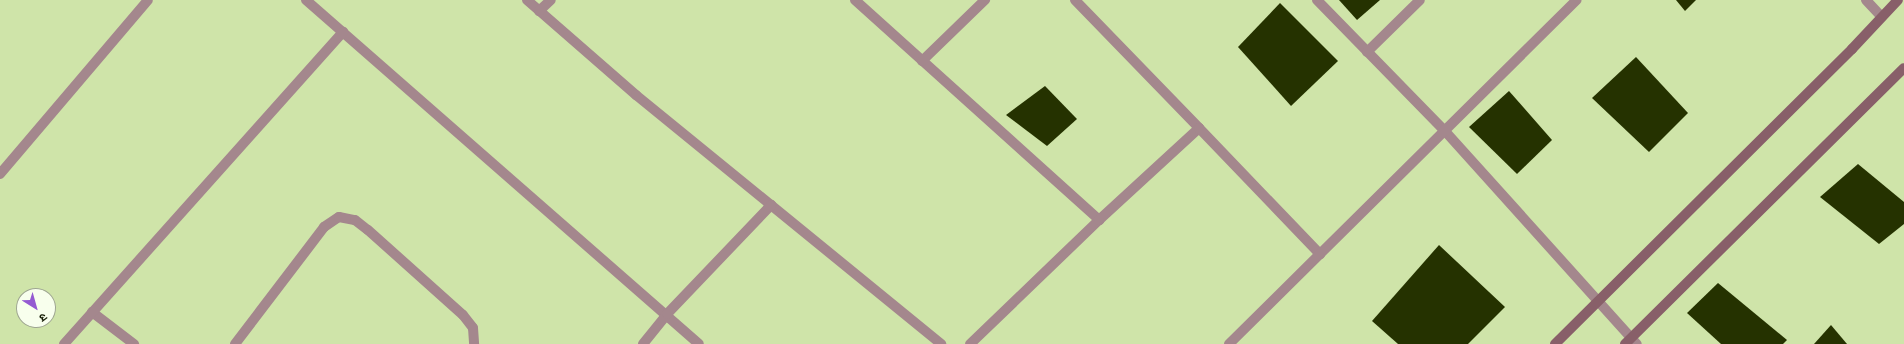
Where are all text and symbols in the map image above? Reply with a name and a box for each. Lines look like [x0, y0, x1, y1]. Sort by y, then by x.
north arrow [16, 288, 56, 328]
text: उ [36, 309, 50, 325]

